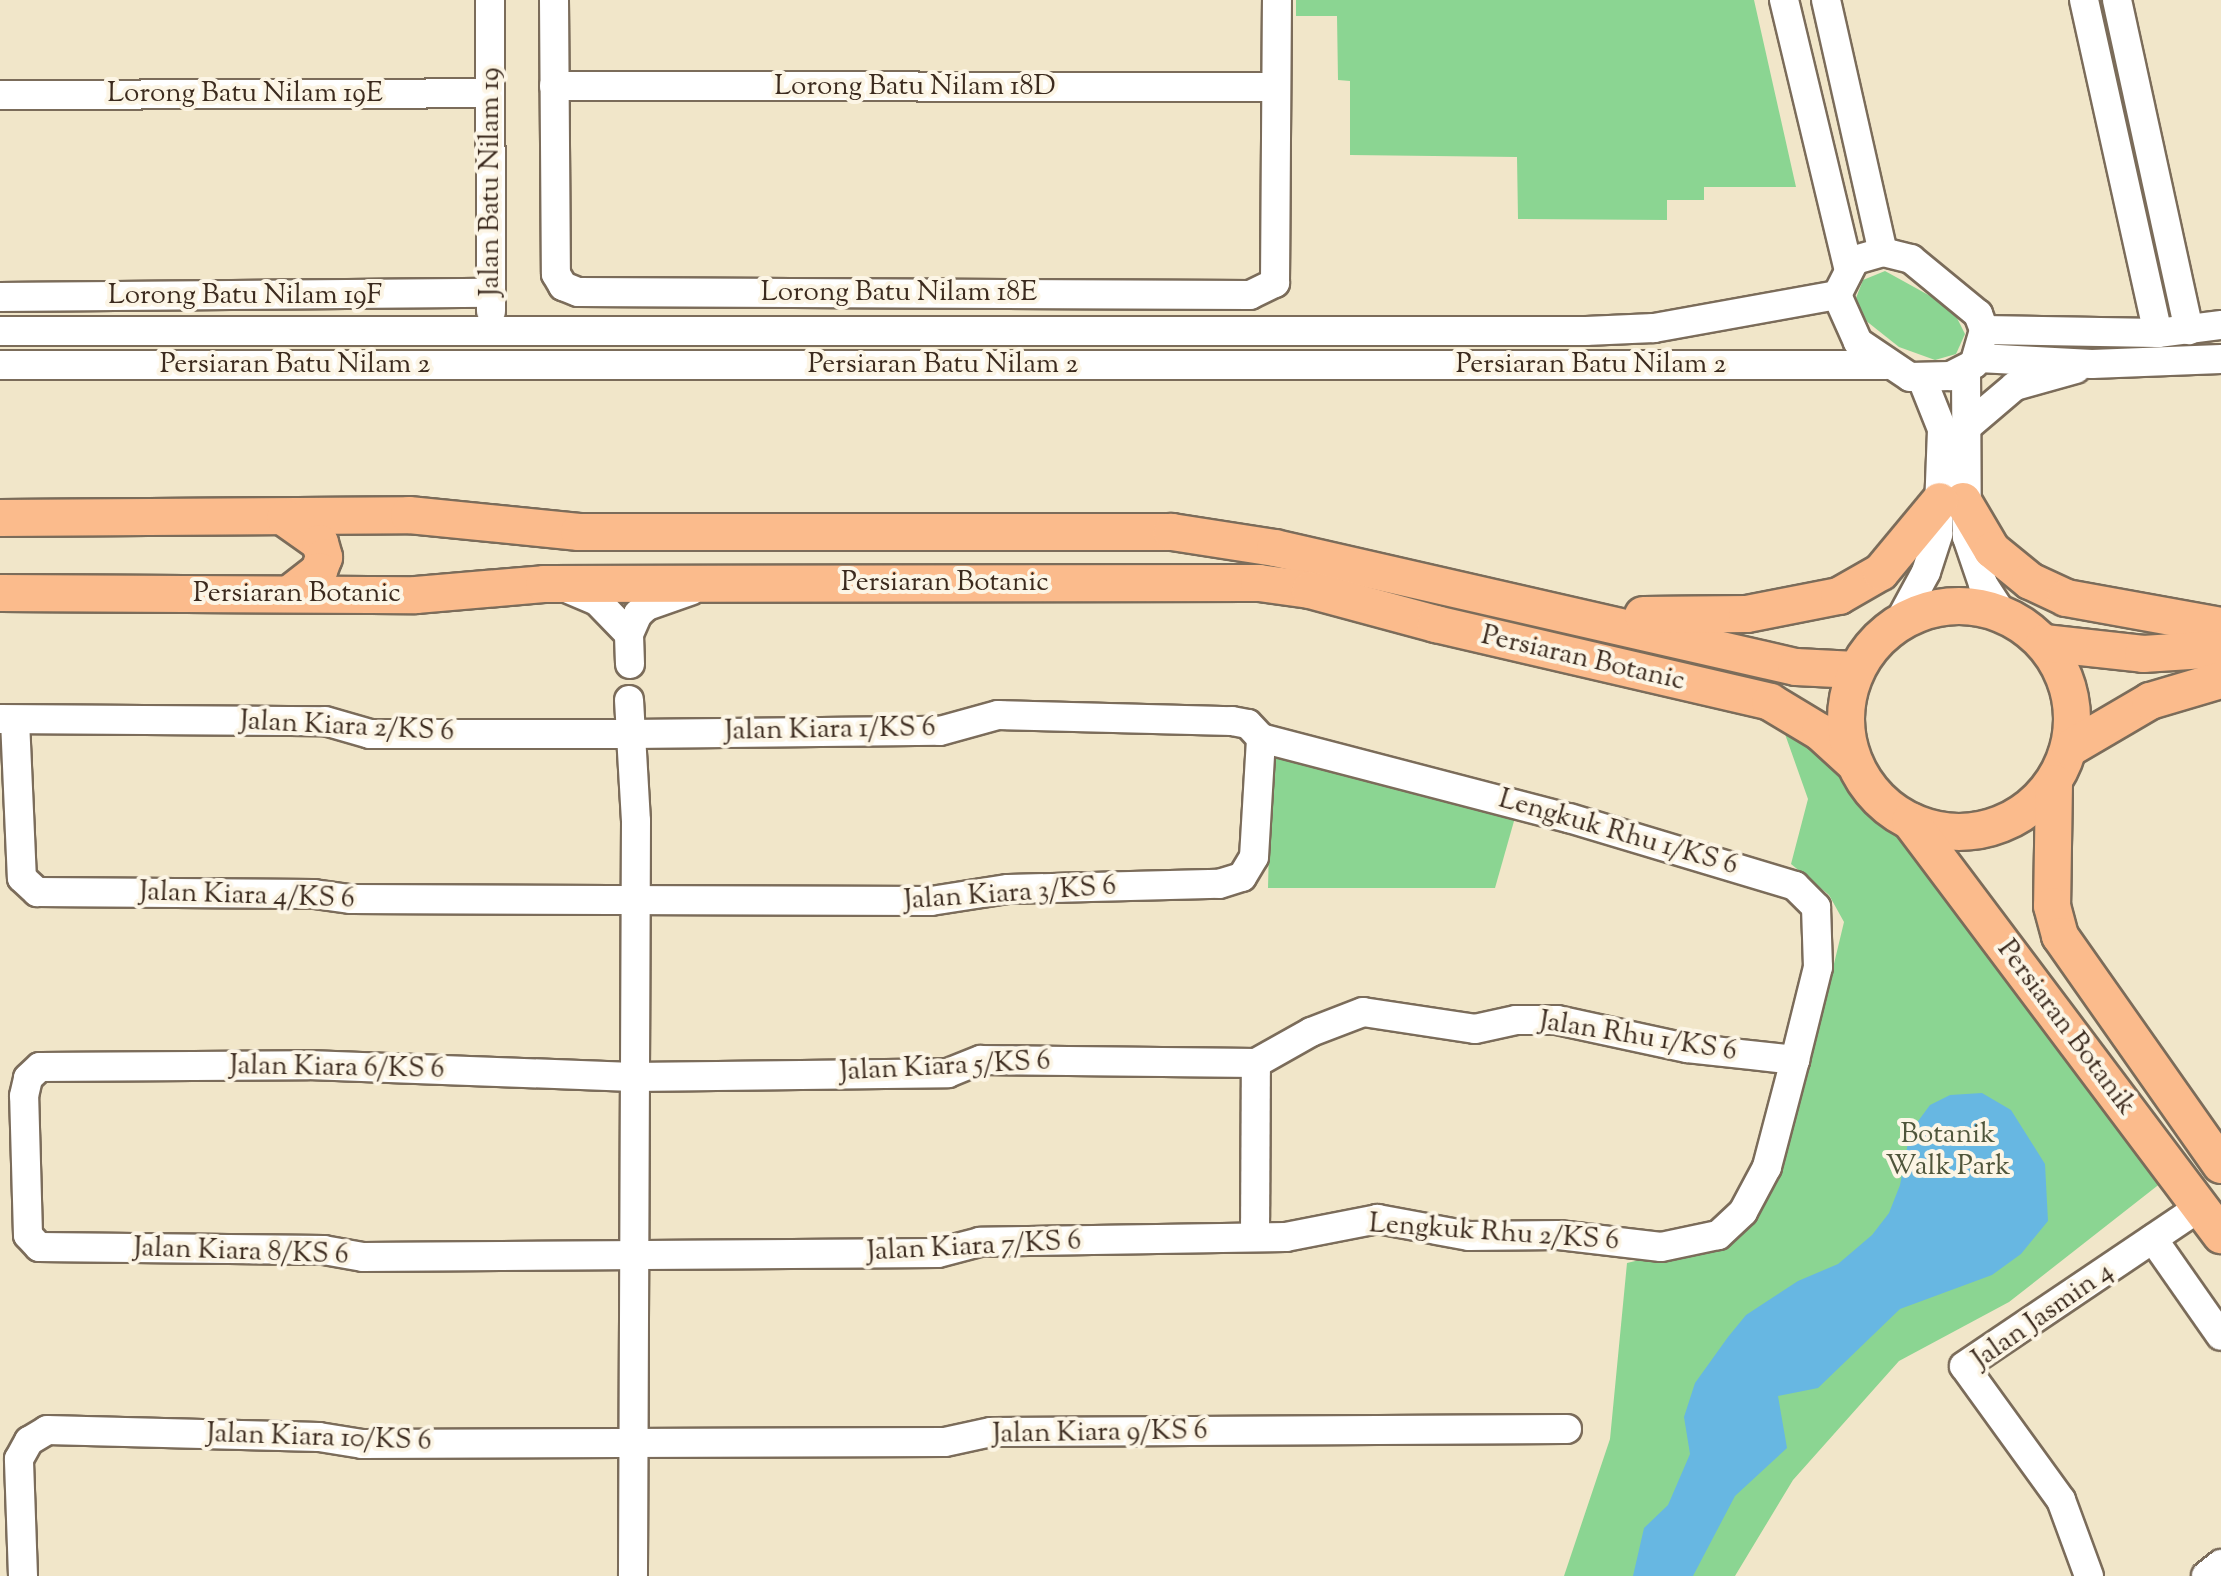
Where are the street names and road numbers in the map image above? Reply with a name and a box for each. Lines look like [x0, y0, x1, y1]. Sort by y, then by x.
street label: Jalan Batu Nilam 19 [474, 67, 508, 297]
street label: Lorong Batu Nilam 18D [774, 70, 1056, 104]
street label: Lorong Batu Nilam 19E [107, 77, 383, 111]
street label: Lorong Batu Nilam 18E [761, 276, 1037, 310]
street label: Lorong Batu Nilam 19F [108, 279, 382, 313]
street label: Persiaran Batu Nilam 2 [160, 348, 430, 382]
street label: Persiaran Batu Nilam 2 [808, 348, 1078, 382]
street label: Persiaran Batu Nilam 2 [1456, 348, 1726, 382]
street label: Persiaran Botanic [841, 566, 1049, 600]
street label: Persiaran Botanic [193, 577, 401, 611]
street label: Persiaran Botanic [1478, 619, 1688, 699]
street label: Jalan Kiara 2/KS 6 [239, 705, 455, 749]
street label: Jalan Kiara 1/KS 6 [724, 711, 936, 749]
street label: Lengkuk Rhu 1/KS 6 [1495, 783, 1741, 883]
street label: Jalan Kiara 3/KS 6 [903, 870, 1117, 918]
street label: Jalan Kiara 4/KS 6 [139, 875, 355, 917]
street label: Persiaran Botanik [1989, 934, 2143, 1122]
street label: Jalan Rhu 1/KS 6 [1537, 1005, 1739, 1069]
street label: Jalan Kiara 5/KS 6 [839, 1045, 1051, 1089]
street label: Jalan Kiara 6/KS 6 [229, 1049, 445, 1087]
street label: Lengkuk Rhu 2/KS 6 [1368, 1207, 1620, 1259]
street label: Jalan Kiara 7/KS 6 [866, 1225, 1082, 1269]
street label: Jalan Kiara 8/KS 6 [133, 1231, 349, 1273]
street label: Jalan Jasmin 4 [1966, 1255, 2120, 1377]
street label: Jalan Kiara 9/KS 6 [992, 1414, 1208, 1452]
street label: Jalan Kiara 10/KS 6 [206, 1417, 432, 1459]

